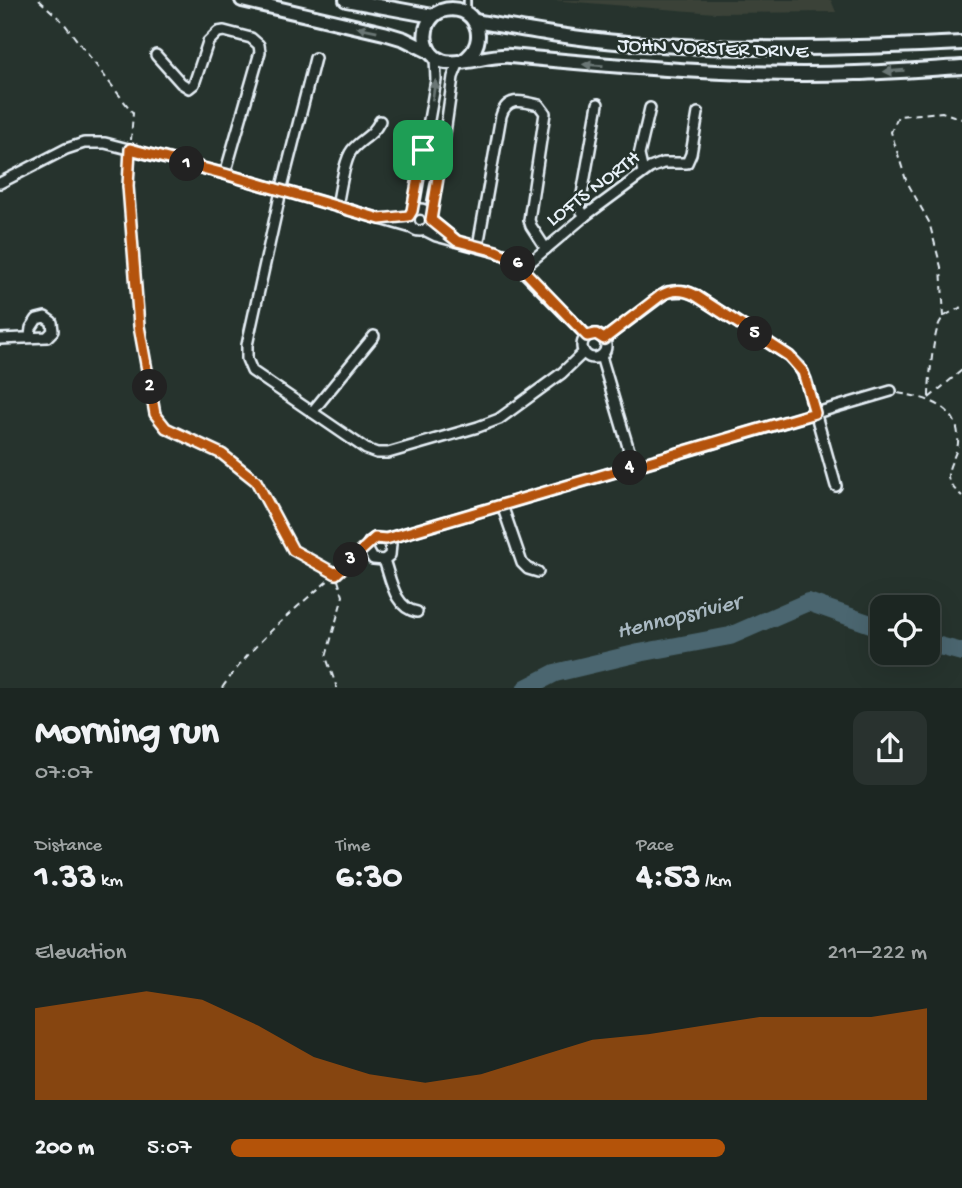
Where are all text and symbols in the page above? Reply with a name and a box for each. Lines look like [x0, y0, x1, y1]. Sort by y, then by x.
one-way arrow [356, 23, 378, 34]
street label: JOHN VORSTER DRIVE [617, 34, 810, 66]
one-way arrow [582, 59, 604, 70]
one-way arrow [883, 66, 905, 77]
one-way arrow [429, 78, 440, 100]
pin [393, 120, 453, 180]
icon: arrive [404, 131, 442, 169]
pin: 1 [170, 146, 204, 182]
street label: LOFTS NORTH [542, 146, 647, 233]
text: 1 [183, 152, 190, 175]
pin: 6 [500, 246, 536, 282]
text: 6 [513, 252, 522, 275]
pin: 5 [738, 316, 772, 352]
text: 5 [750, 322, 760, 345]
pin: 2 [132, 370, 168, 404]
text: 2 [145, 375, 154, 398]
pin: 4 [612, 450, 648, 486]
text: 4 [625, 456, 634, 479]
pin: 3 [334, 542, 368, 578]
text: 3 [346, 548, 355, 571]
water label: Hennopsrivier [614, 588, 749, 646]
map controls [870, 595, 940, 665]
button: locate [870, 595, 940, 665]
button: share [853, 711, 927, 785]
text: Morning run [35, 712, 219, 756]
text: 07:07 [35, 760, 92, 787]
text: Distance [35, 835, 102, 858]
text: Time [336, 835, 370, 858]
text: Pace [636, 835, 674, 858]
text: 1.33 [35, 858, 96, 899]
text: 6:30 [336, 858, 402, 899]
text: 4:53 [636, 858, 700, 899]
text: km [96, 870, 123, 893]
text: /km [700, 870, 731, 893]
text: Elevation [35, 940, 126, 967]
text: 211–222 m [827, 940, 927, 967]
text: 200 m [35, 1135, 94, 1162]
text: 5:07 [147, 1135, 191, 1162]

